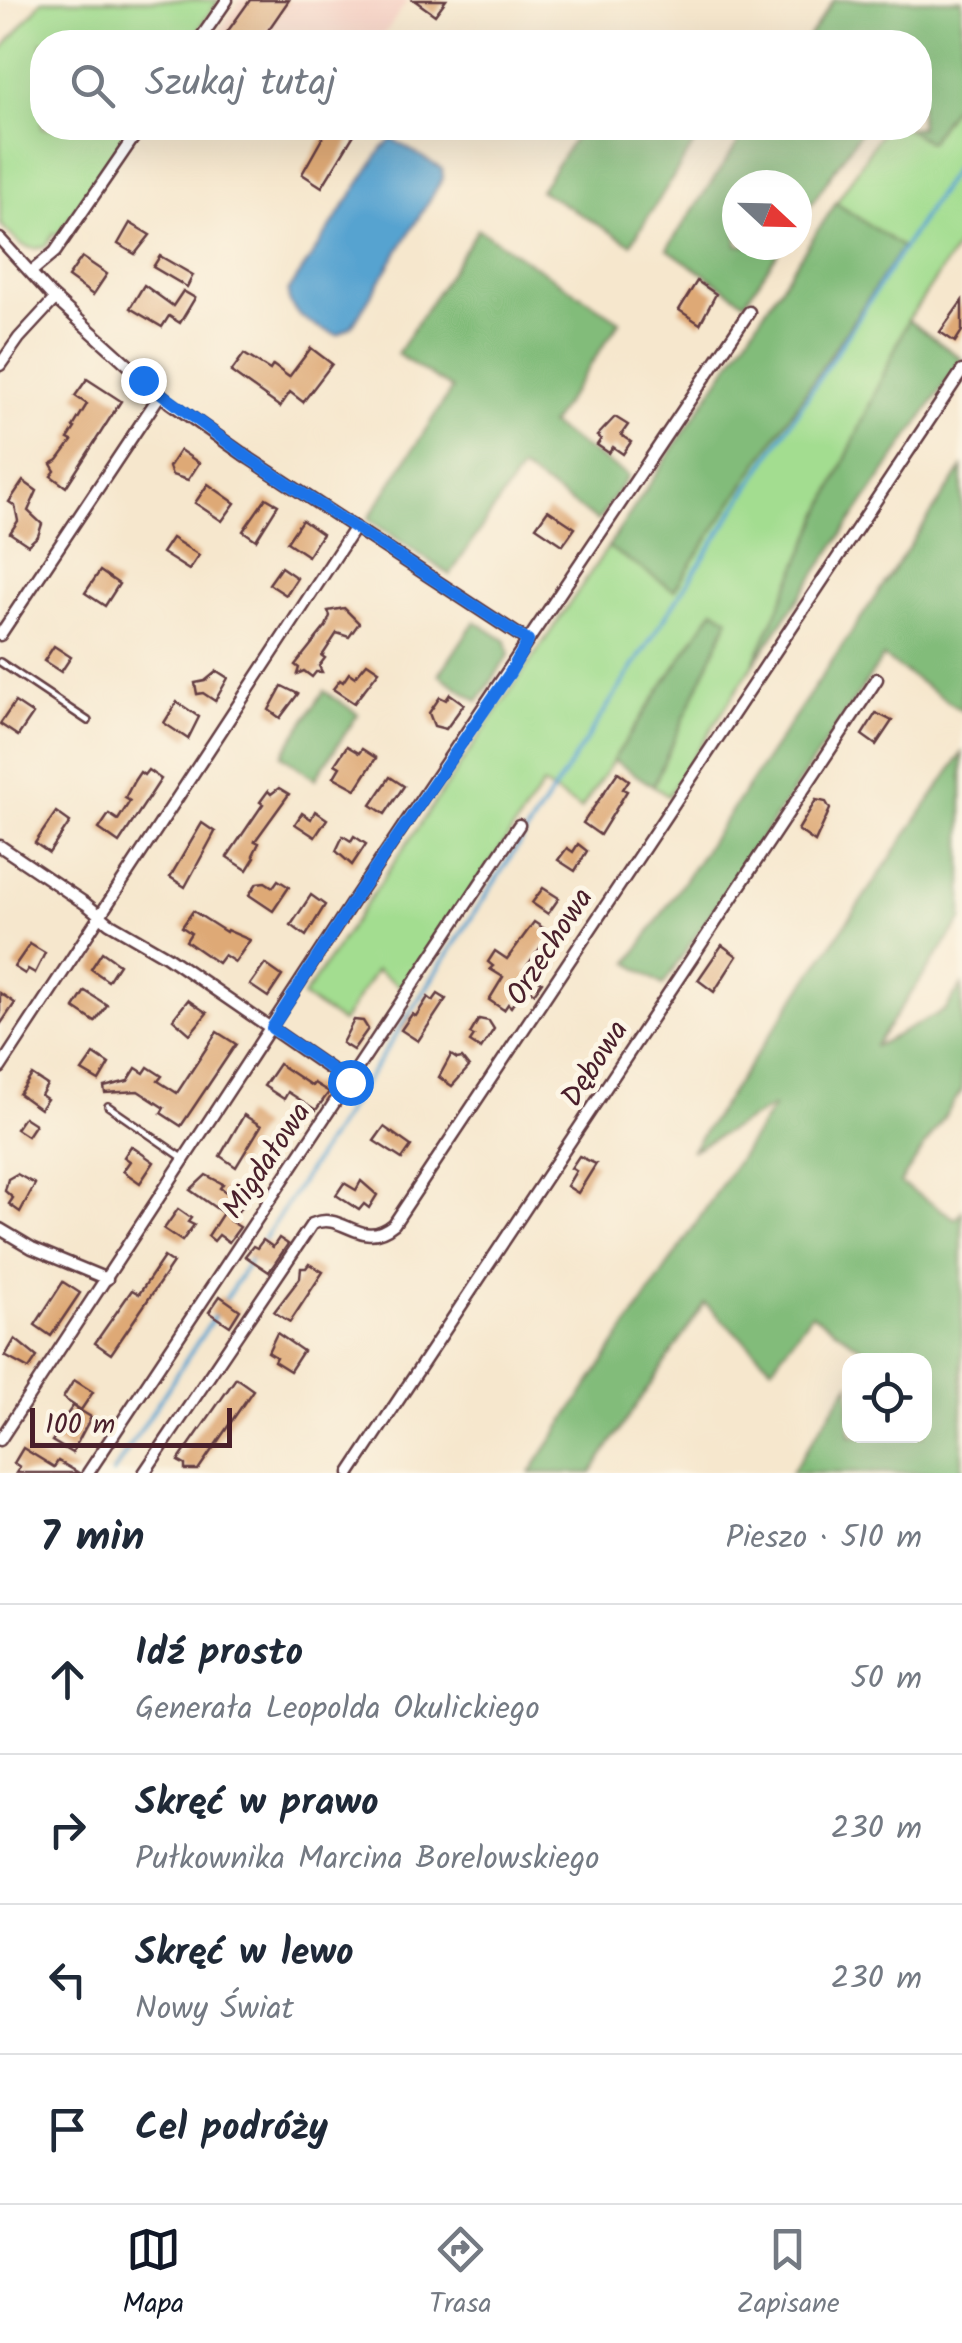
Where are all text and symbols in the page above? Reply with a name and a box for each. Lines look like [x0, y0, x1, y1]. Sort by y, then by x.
search box [30, 30, 932, 140]
text: Szukaj tutaj [145, 55, 336, 115]
icon: search [65, 58, 120, 113]
north arrow [722, 170, 812, 260]
route end [121, 358, 167, 404]
street label: Orzechowa [495, 879, 607, 1016]
street label: Dębowa [549, 1011, 642, 1117]
route start [328, 1060, 374, 1106]
street label: Migdałowa [211, 1093, 325, 1230]
map controls [842, 1353, 932, 1443]
button: locate [842, 1353, 932, 1443]
scale bar [30, 1403, 232, 1448]
text: 100 m [45, 1403, 115, 1448]
text: 7 min [40, 1505, 145, 1572]
text: Pieszo · 510 m [726, 1513, 922, 1564]
text: Idź prosto [135, 1624, 303, 1684]
icon: ahead [40, 1652, 95, 1707]
text: 50 m [851, 1654, 922, 1705]
text: Generała Leopolda Okulickiego [135, 1684, 540, 1735]
text: Skręć w prawo [135, 1774, 379, 1834]
icon: right [40, 1802, 95, 1857]
text: 230 m [831, 1804, 922, 1855]
text: Pułkownika Marcina Borelowskiego [135, 1834, 600, 1885]
text: Skręć w lewo [135, 1924, 354, 1984]
icon: left [40, 1952, 95, 2007]
text: 230 m [831, 1954, 922, 2005]
text: Nowy Świat [135, 1984, 294, 2035]
text: Cel podróży [135, 2099, 328, 2159]
icon: arrive [40, 2102, 95, 2157]
tab: Mapa [122, 2222, 184, 2327]
tab: Trasa [429, 2222, 492, 2327]
tab: Zapisane [736, 2222, 840, 2327]

